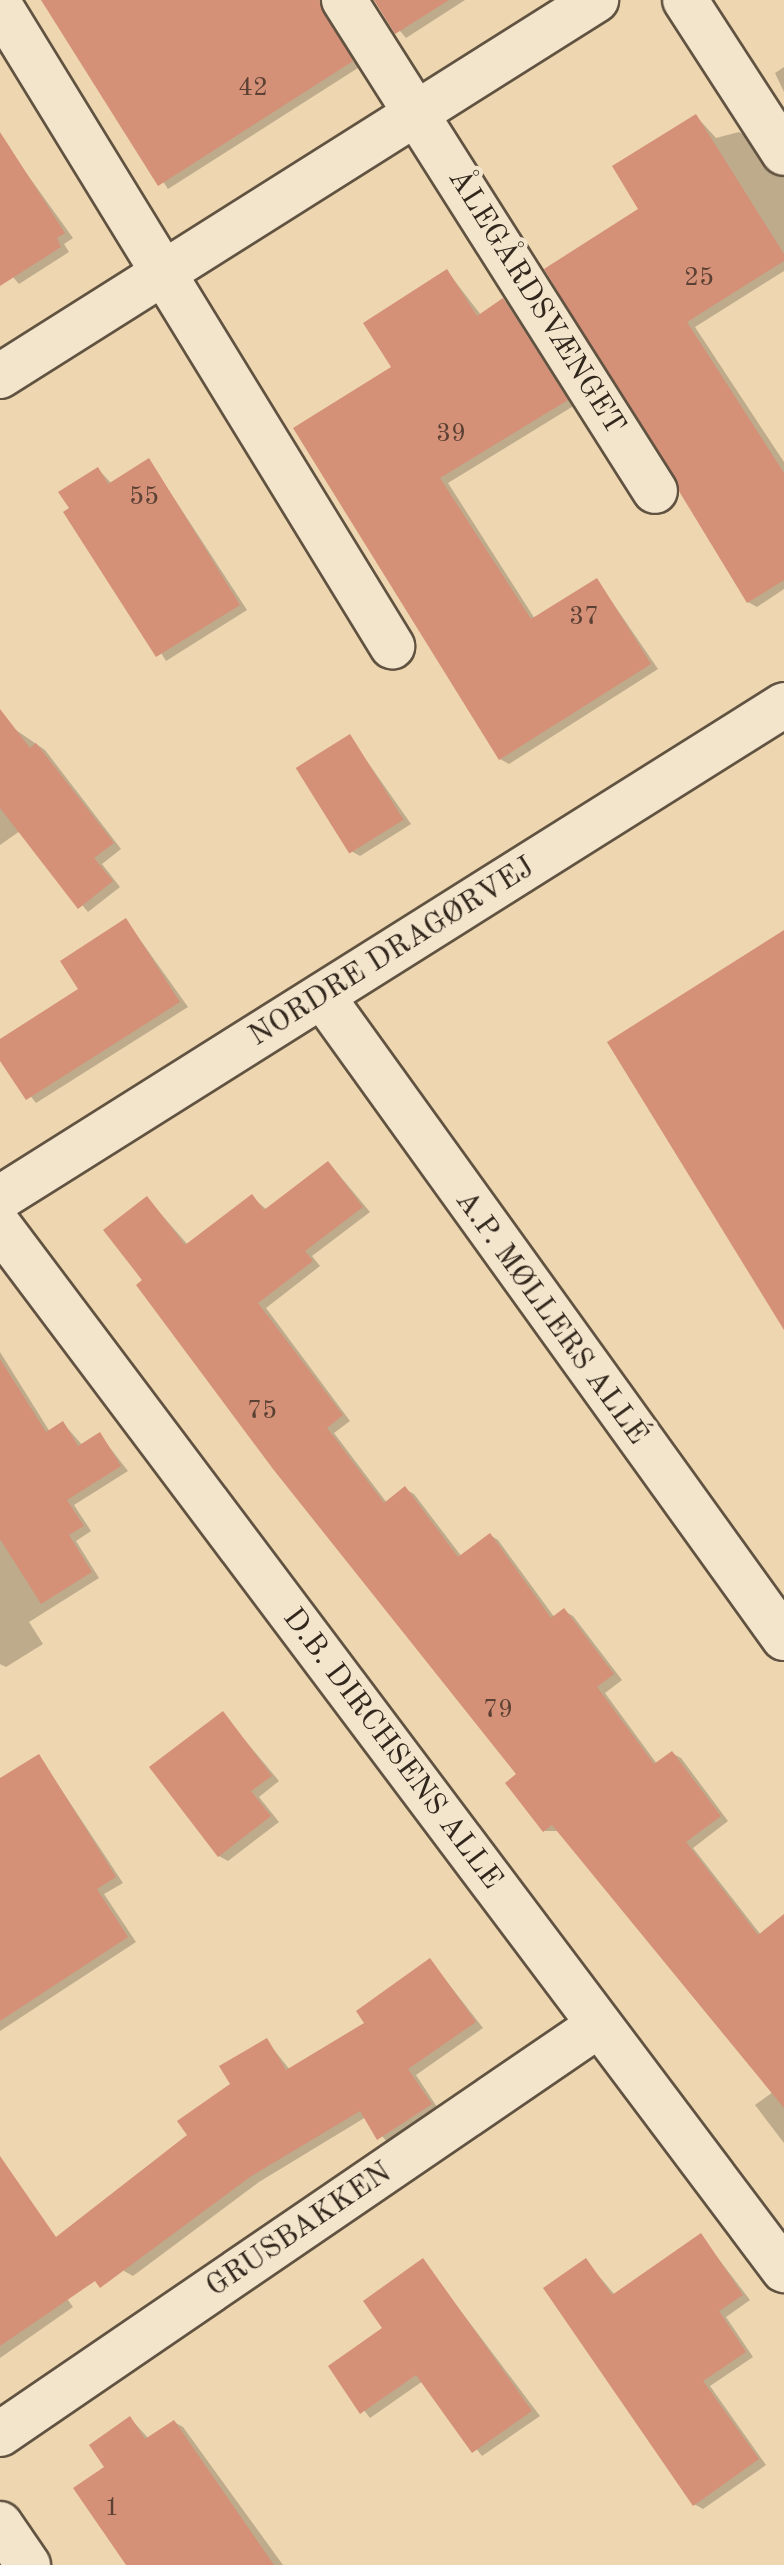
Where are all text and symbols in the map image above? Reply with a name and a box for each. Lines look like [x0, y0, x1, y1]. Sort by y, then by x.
house number: 42 [238, 73, 268, 105]
street label: ÅLEGÅRDSVÆNGET [440, 163, 632, 441]
house number: 25 [684, 263, 714, 295]
house number: 39 [436, 419, 466, 451]
house number: 55 [129, 482, 159, 514]
house number: 37 [569, 602, 599, 634]
street label: NORDRE DRAGØRVEJ [243, 849, 541, 1055]
street label: A.P. MØLLERS ALLÉ [447, 1184, 655, 1452]
house number: 75 [247, 1396, 277, 1428]
street label: D.B. DIRCHSENS ALLE [274, 1601, 510, 1897]
house number: 79 [483, 1695, 513, 1727]
street label: GRUSBAKKEN [200, 2155, 398, 2305]
house number: 1 [104, 2493, 120, 2525]

